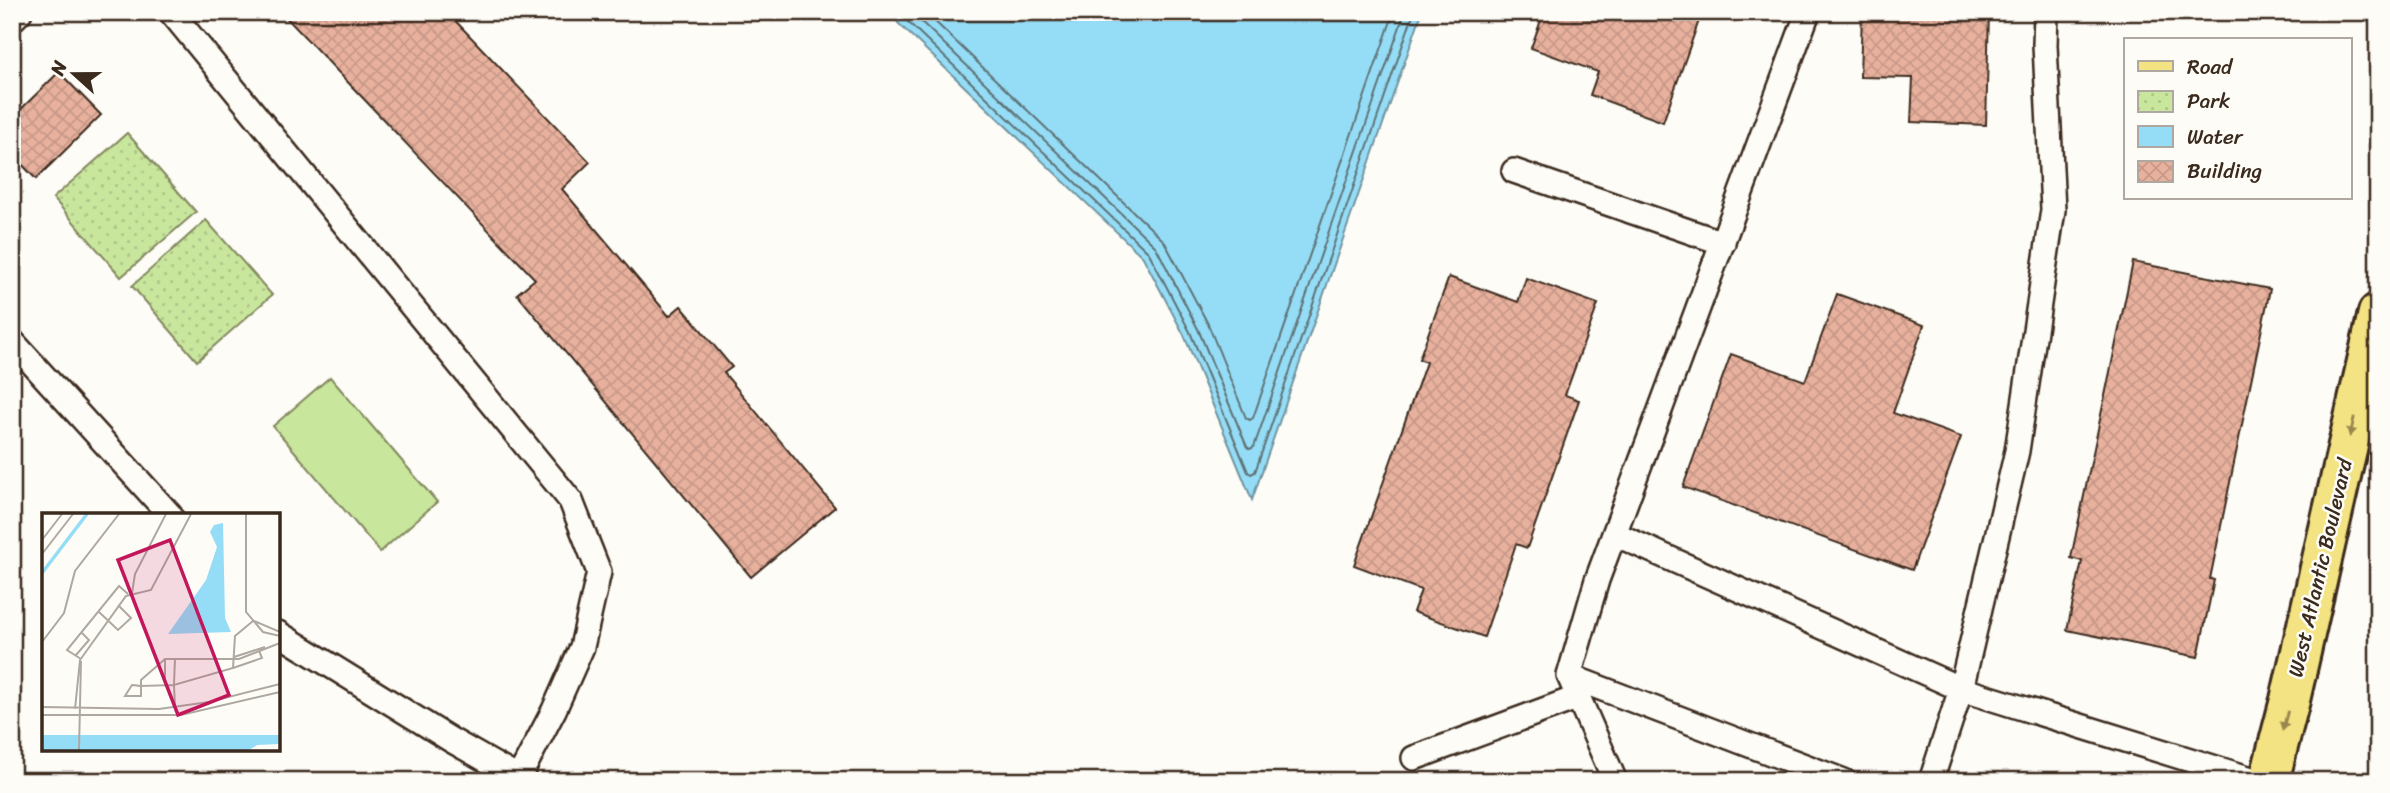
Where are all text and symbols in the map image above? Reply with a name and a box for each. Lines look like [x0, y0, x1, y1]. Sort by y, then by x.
north arrow [38, 38, 108, 108]
legend [2124, 38, 2352, 200]
text: Road [2187, 48, 2234, 86]
text: N [40, 55, 77, 81]
text: Park [2187, 82, 2230, 120]
text: Water [2187, 118, 2244, 156]
text: Building [2187, 152, 2263, 190]
one-way arrow [2346, 416, 2357, 438]
street label: West Atlantic Boulevard [2276, 453, 2364, 681]
inset map [42, 513, 280, 751]
one-way arrow [2279, 710, 2290, 732]

